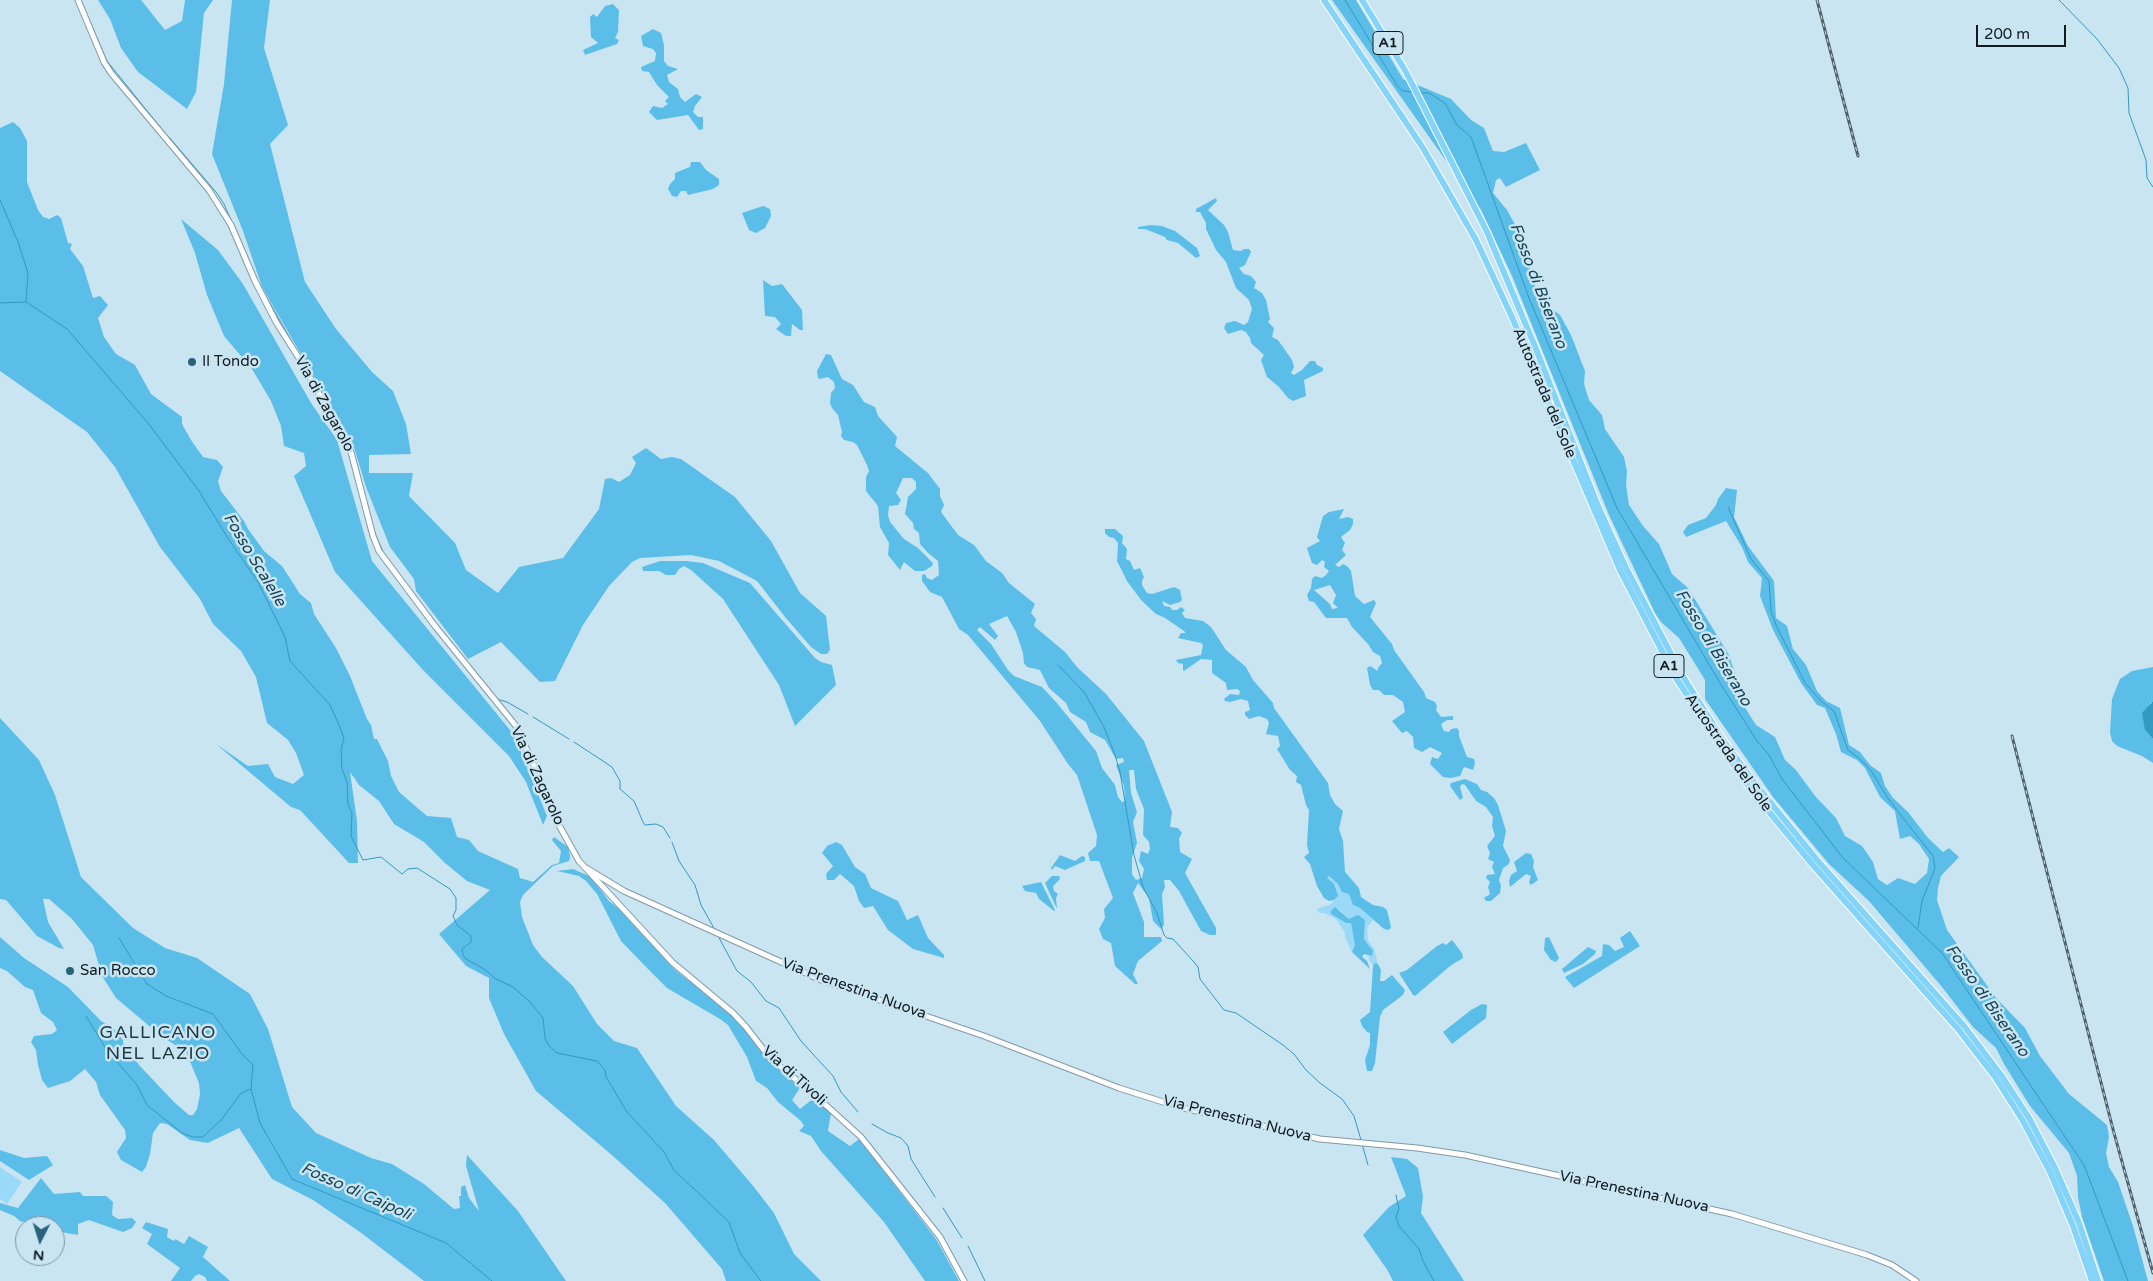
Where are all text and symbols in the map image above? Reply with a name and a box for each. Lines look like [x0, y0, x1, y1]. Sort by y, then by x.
scale bar [1978, 15, 2068, 47]
text: 200 m [1984, 25, 2030, 43]
road number: A1 [1373, 32, 1403, 54]
water label: Fosso di Biserano [1505, 221, 1571, 351]
street label: Autostrada del Sole [1508, 325, 1580, 461]
place label: Il Tondo [202, 353, 259, 371]
street label: Via di Zagarolo [290, 353, 358, 455]
marker: Il Tondo [186, 356, 198, 368]
water label: Fosso Scalelle [219, 510, 289, 610]
water label: Fosso di Biserano [1671, 586, 1755, 710]
road number: A1 [1654, 654, 1684, 678]
street label: Autostrada del Sole [1681, 691, 1775, 815]
street label: Via di Zagarolo [506, 724, 568, 828]
water label: Fosso di Biserano [1941, 941, 2033, 1061]
street label: Via Prenestina Nuova [779, 955, 929, 1023]
place label: San Rocco [80, 962, 155, 980]
marker: San Rocco [64, 965, 76, 977]
district label: GALLICANO NEL LAZIO [98, 1022, 218, 1064]
street label: Via di Tivoli [758, 1042, 830, 1110]
street label: Via Prenestina Nuova [1161, 1092, 1313, 1146]
water label: Fosso di Caipoli [298, 1159, 414, 1225]
street label: Via Prenestina Nuova [1558, 1167, 1710, 1217]
north arrow [15, 1216, 65, 1266]
text: N [32, 1246, 45, 1264]

